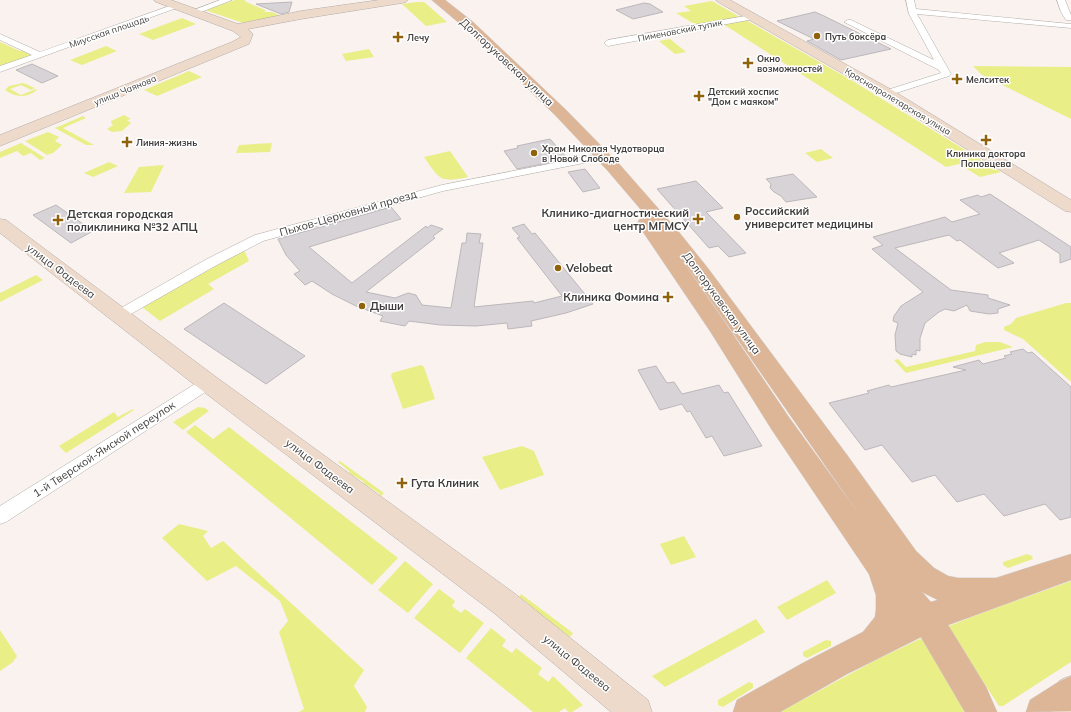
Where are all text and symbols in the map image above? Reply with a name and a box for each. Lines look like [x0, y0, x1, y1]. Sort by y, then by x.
street label: Миусская площадь [68, 12, 151, 51]
street label: Долгоруковская улица [457, 15, 557, 109]
street label: Пименовский тупик [637, 16, 724, 45]
marker: Лечу [392, 31, 404, 43]
marker: Путь боксёра [812, 31, 822, 41]
place label: Путь боксёра [825, 31, 886, 43]
place label: Лечу [407, 32, 429, 44]
place label: Окно возможностей [757, 53, 822, 74]
marker: Окно возможностей [742, 57, 754, 69]
street label: Краснопролетарская улица [842, 65, 953, 138]
street label: улица Чаянова [92, 72, 158, 108]
marker: Мелситек [951, 73, 963, 85]
place label: Мелситек [966, 74, 1010, 85]
place label: Детский хоспис "Дом с маяком" [708, 86, 779, 107]
marker: Детский хоспис "Дом с маяком" [693, 90, 705, 102]
marker: Клиника доктора Поповцева [980, 134, 992, 146]
marker: Линия-жизнь [121, 136, 133, 148]
place label: Линия-жизнь [136, 137, 197, 148]
place label: Храм Николая Чудотворца в Новой Слободе [541, 143, 665, 164]
marker: Храм Николая Чудотворца в Новой Слободе [529, 148, 539, 158]
place label: Клиника доктора Поповцева [946, 148, 1026, 169]
street label: Пыхов-Церковный проезд [278, 187, 419, 239]
place label: Российский университет медицины [745, 204, 873, 231]
place label: Клинико-диагностический центр МГМСУ [542, 206, 690, 233]
place label: Детская городская поликлиника №32 АПЦ [67, 207, 198, 234]
marker: Российский университет медицины [732, 212, 742, 222]
marker: Клинико-диагностический центр МГМСУ [692, 213, 704, 225]
marker: Детская городская поликлиника №32 АПЦ [52, 214, 64, 226]
street label: улица Фадеева [24, 240, 98, 302]
street label: Долгоруковская улица [680, 249, 764, 357]
place label: Velobeat [565, 261, 613, 275]
marker: Velobeat [553, 263, 563, 273]
place label: Клиника Фомина [563, 290, 659, 304]
marker: Клиника Фомина [662, 291, 674, 303]
place label: Дыши [370, 299, 404, 313]
marker: Дыши [357, 301, 367, 311]
street label: 1-й Тверской-Ямской переулок [30, 398, 178, 500]
street label: улица Фадеева [283, 435, 357, 497]
place label: Гута Клиник [411, 476, 479, 490]
marker: Гута Клиник [396, 477, 408, 489]
street label: улица Фадеева [540, 631, 614, 695]

